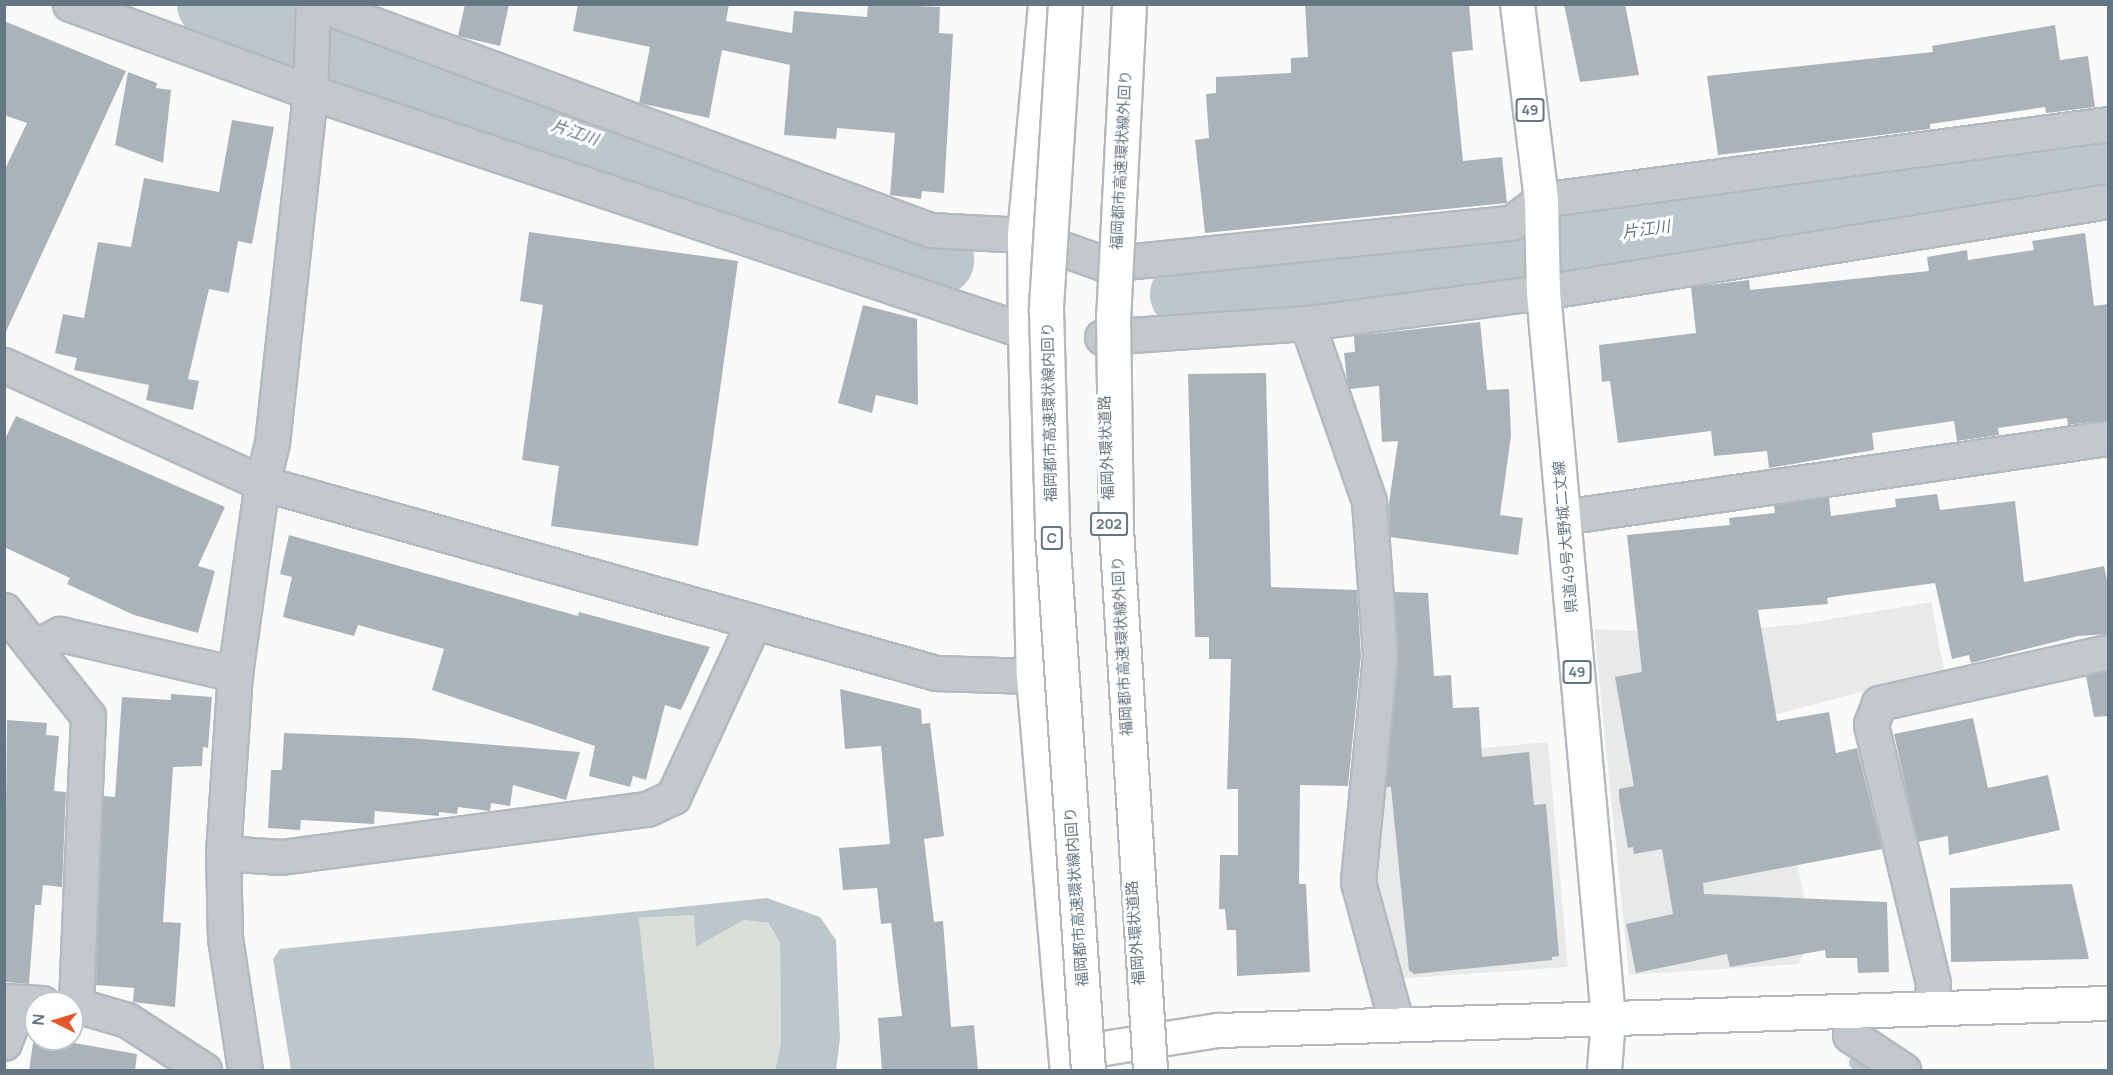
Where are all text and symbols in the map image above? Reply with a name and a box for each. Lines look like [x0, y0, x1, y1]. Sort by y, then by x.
street label: 福岡都市高速環状線外回り [1107, 70, 1135, 250]
road number: 49 [1515, 99, 1545, 121]
water label: 片江川 [549, 115, 601, 149]
water label: 片江川 [1621, 216, 1671, 242]
street label: 福岡都市高速環状線内回り [1038, 322, 1060, 502]
street label: 福岡外環状道路 [1095, 395, 1117, 501]
street label: 県道49号大野城二丈線 [1549, 460, 1581, 614]
road number: 202 [1090, 513, 1128, 535]
road number: C [1040, 527, 1064, 549]
street label: 福岡都市高速環状線外回り [1108, 556, 1136, 736]
road number: 49 [1562, 661, 1592, 683]
street label: 福岡都市高速環状線内回り [1061, 807, 1091, 987]
street label: 福岡外環状道路 [1122, 880, 1148, 986]
north arrow [24, 991, 84, 1051]
text: N [27, 1013, 50, 1026]

